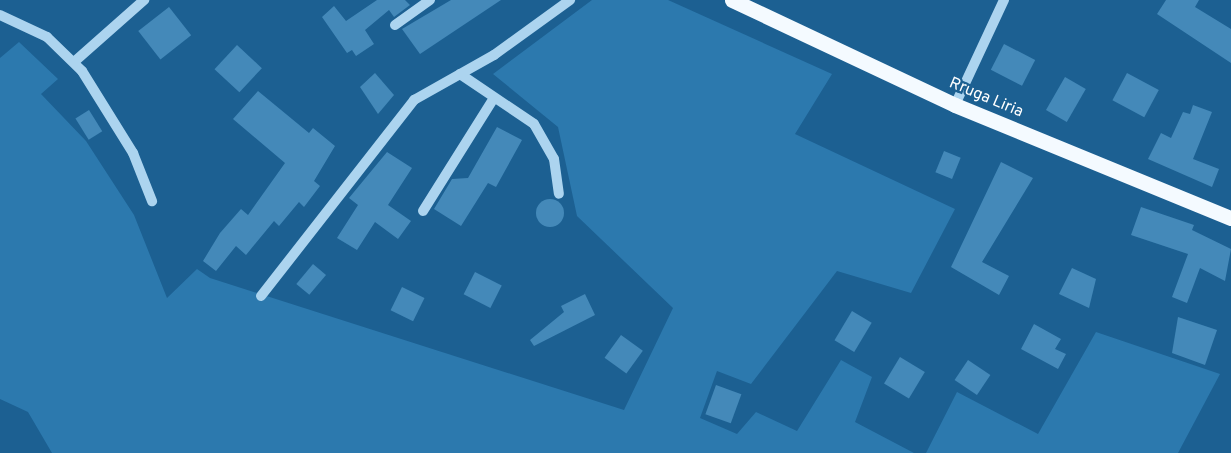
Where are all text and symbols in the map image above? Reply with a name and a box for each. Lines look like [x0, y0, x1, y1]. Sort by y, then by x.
street label: Rruga Liria [946, 74, 1026, 122]

